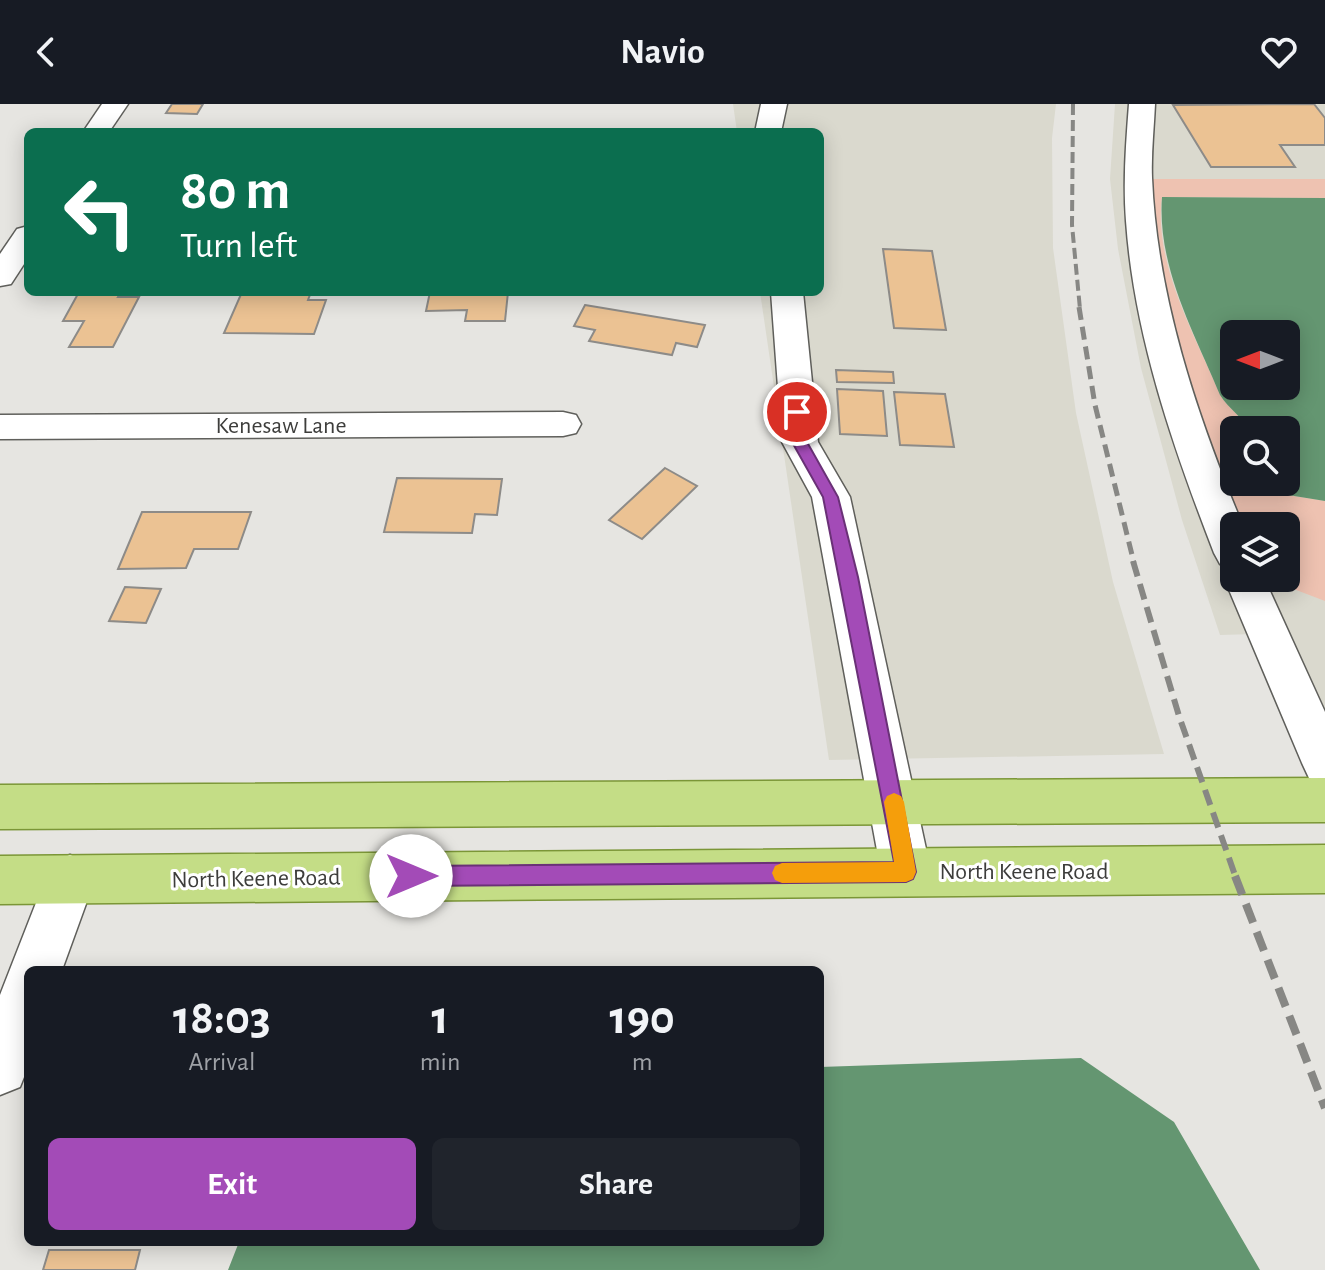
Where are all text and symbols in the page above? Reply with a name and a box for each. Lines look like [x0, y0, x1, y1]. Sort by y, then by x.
icon: back [24, 30, 68, 74]
icon: heart [1257, 30, 1301, 74]
text: Navio [620, 34, 705, 70]
icon: left [48, 160, 152, 264]
text: 80 m [180, 163, 290, 219]
text: Turn left [180, 228, 297, 264]
north arrow [1220, 320, 1300, 400]
map controls [1220, 320, 1300, 592]
pin [763, 378, 831, 446]
icon: arrive [775, 390, 819, 434]
street label: Kenesaw Lane [215, 414, 347, 438]
button: search [1220, 416, 1300, 496]
button: layers [1220, 512, 1300, 592]
position arrow [369, 834, 453, 918]
street label: North Keene Road [939, 860, 1109, 884]
street label: North Keene Road [171, 866, 341, 892]
text: 18:03 [173, 995, 271, 1043]
text: 1 [431, 995, 449, 1043]
text: 190 [609, 995, 675, 1043]
text: Arrival [188, 1049, 255, 1075]
text: min [420, 1049, 460, 1075]
text: m [632, 1049, 653, 1075]
button: Exit [48, 1138, 416, 1230]
button: Share [432, 1138, 800, 1230]

